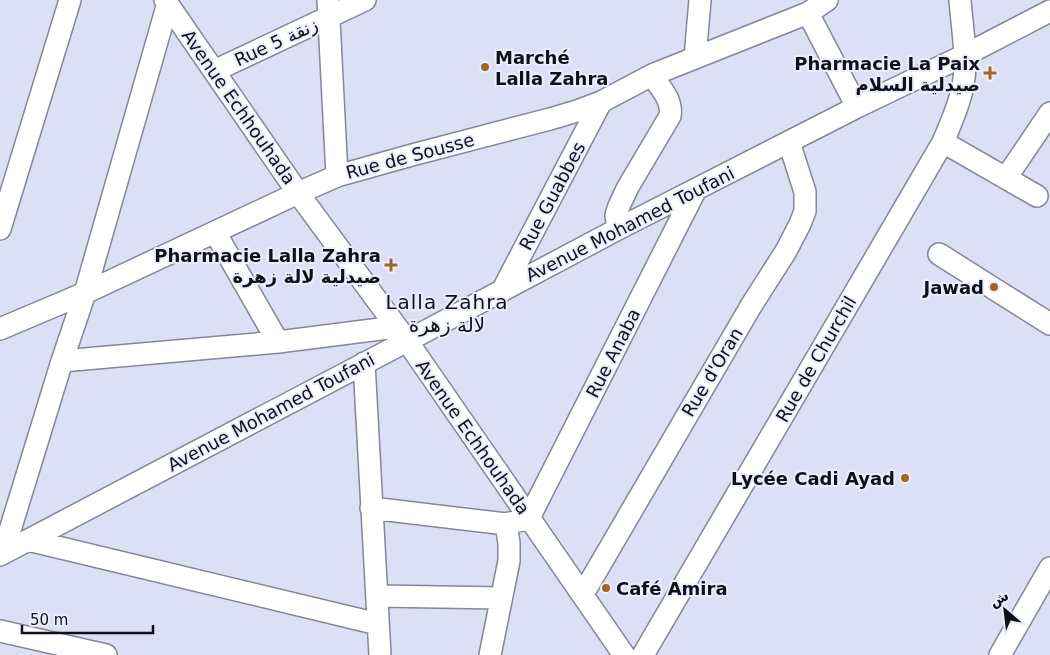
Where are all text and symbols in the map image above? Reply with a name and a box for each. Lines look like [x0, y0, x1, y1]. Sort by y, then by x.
street label: Rue 5 زنقة [231, 14, 321, 70]
street label: Avenue Echhouhada [178, 26, 300, 188]
place label: Marché Lalla Zahra [495, 47, 608, 89]
place label: Pharmacie La Paix صيدلية السلام [794, 53, 980, 95]
marker: Marché Lalla Zahra [479, 61, 491, 73]
marker: Pharmacie La Paix صيدلية السلام [984, 67, 996, 79]
street label: Rue de Sousse [344, 129, 476, 183]
street label: Rue Guabbes [515, 138, 589, 254]
street label: Avenue Mohamed Toufani [522, 162, 738, 286]
place label: Pharmacie Lalla Zahra صيدلية لالة زهرة [154, 245, 381, 288]
marker: Pharmacie Lalla Zahra صيدلية لالة زهرة [385, 259, 397, 271]
place label: Jawad [921, 277, 984, 298]
marker: Jawad [988, 281, 1000, 293]
district label: Lalla Zahra لالة زهرة [385, 290, 509, 337]
street label: Rue de Churchil [771, 292, 861, 426]
street label: Rue Anaba [582, 305, 644, 401]
street label: Rue d'Oran [677, 324, 747, 420]
street label: Avenue Mohamed Toufani [164, 348, 378, 476]
street label: Avenue Echhouhada [412, 356, 534, 518]
place label: Lycée Cadi Ayad [731, 468, 895, 489]
marker: Lycée Cadi Ayad [899, 472, 911, 484]
place label: Café Amira [616, 578, 728, 599]
marker: Café Amira [600, 582, 612, 594]
north arrow [980, 585, 1030, 635]
text: ش [987, 587, 1011, 610]
scale bar [22, 602, 154, 634]
text: 50 m [30, 611, 68, 629]

